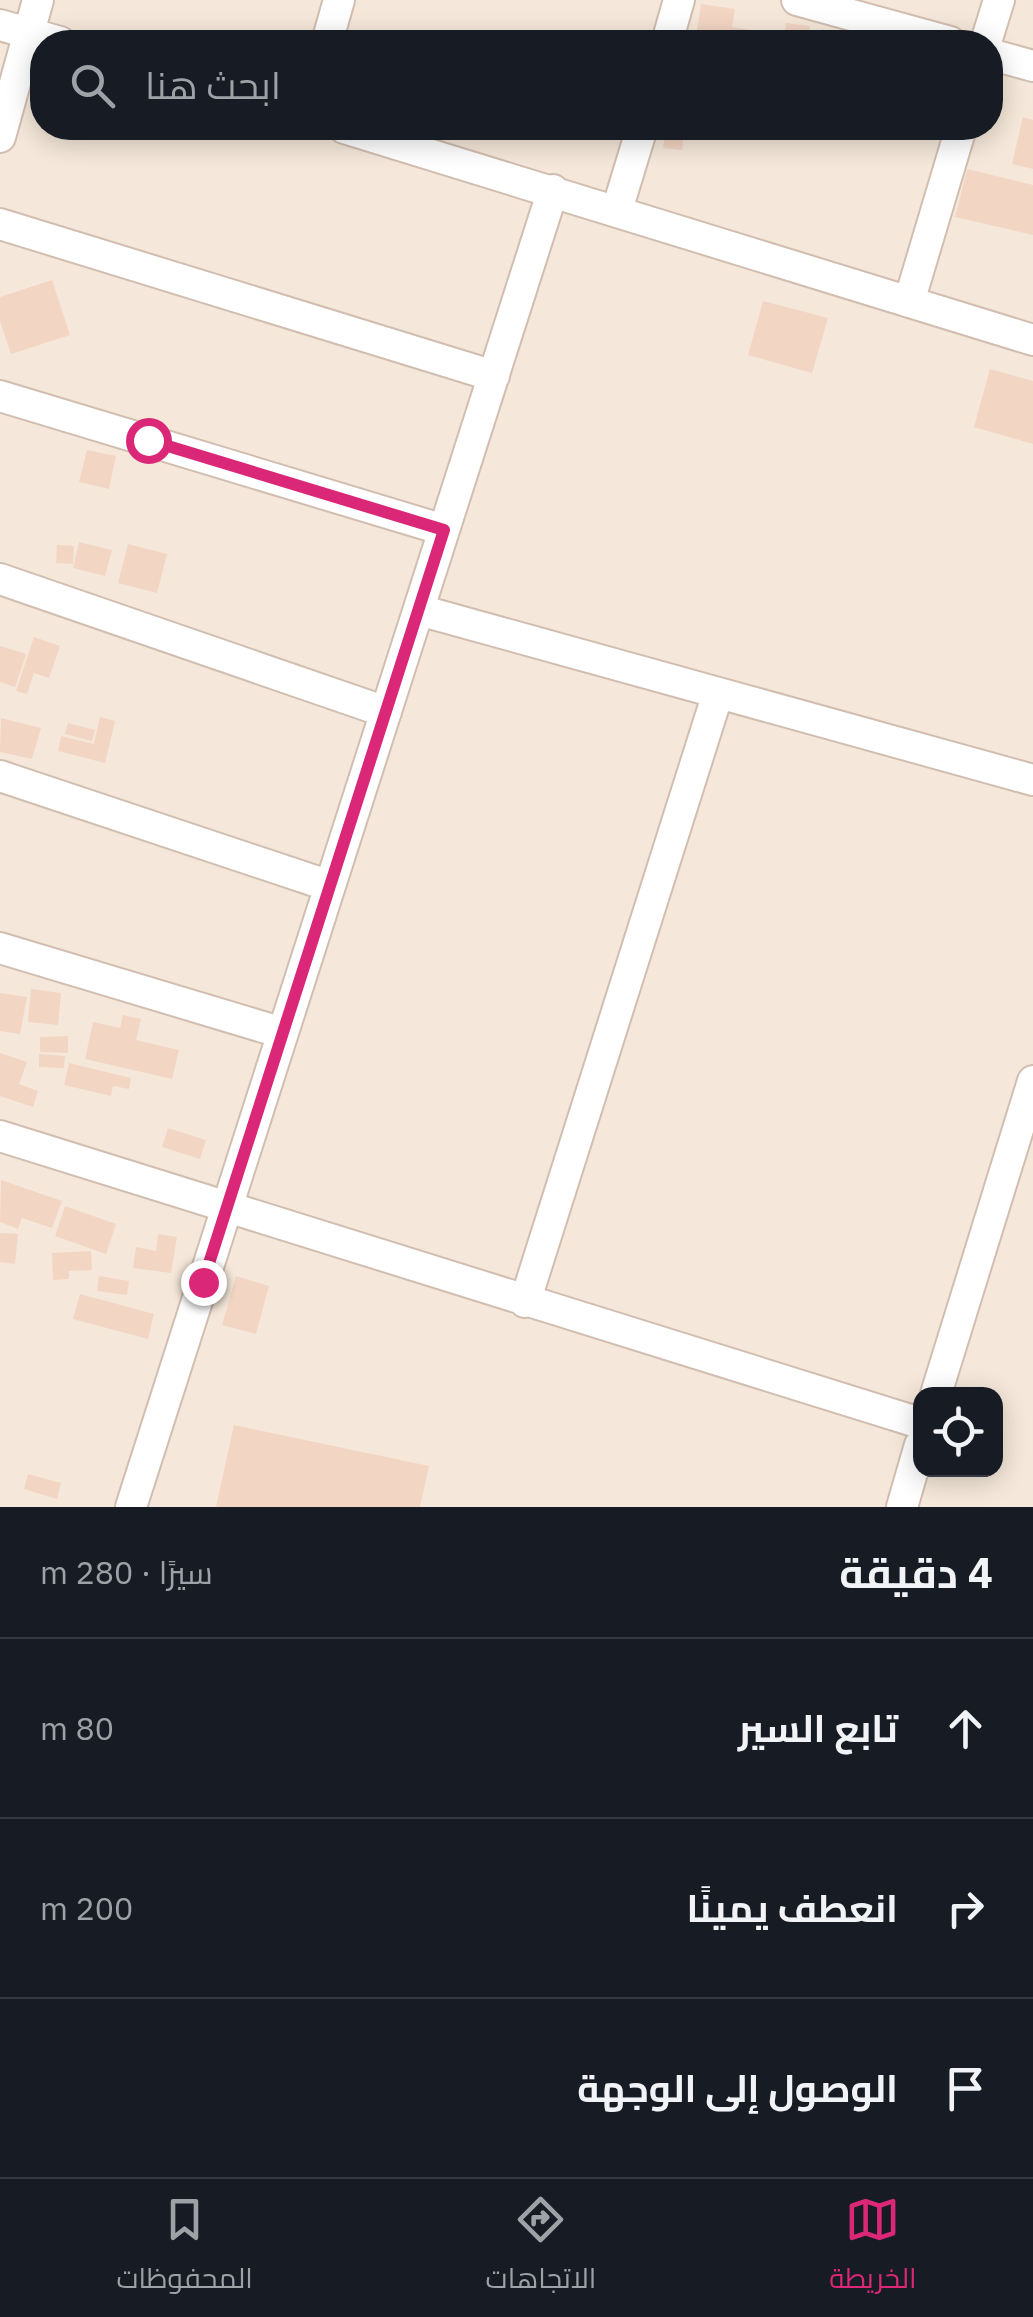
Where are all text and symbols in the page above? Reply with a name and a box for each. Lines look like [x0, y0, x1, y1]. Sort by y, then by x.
search box [30, 30, 1003, 140]
icon: search [65, 58, 120, 113]
text: ابحث هنا [145, 60, 281, 109]
route start [126, 418, 172, 464]
route end [181, 1260, 227, 1306]
map controls [913, 1387, 1003, 1477]
button: locate [913, 1387, 1003, 1477]
text: 4 دقيقة [839, 1545, 993, 1600]
text: سيرًا · 280 m [40, 1551, 213, 1593]
icon: ahead [938, 1701, 993, 1756]
text: تابع السير [738, 1703, 898, 1752]
text: 80 m [40, 1707, 114, 1749]
icon: right [938, 1881, 993, 1936]
text: انعطف يمينًا [686, 1883, 898, 1932]
text: 200 m [40, 1887, 133, 1929]
icon: arrive [938, 2061, 993, 2116]
text: الوصول إلى الوجهة [577, 2063, 898, 2112]
tab: المحفوظات [116, 2192, 253, 2304]
tab: الاتجاهات [486, 2192, 596, 2304]
tab: الخريطة [829, 2192, 917, 2304]

